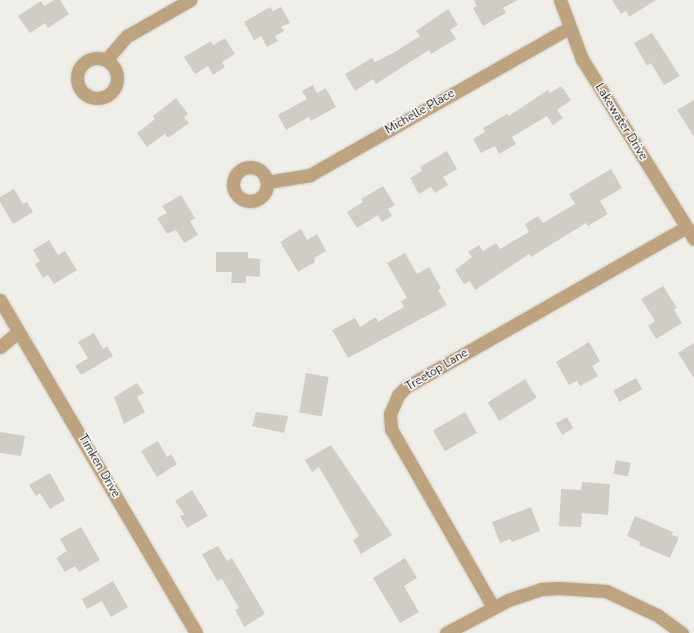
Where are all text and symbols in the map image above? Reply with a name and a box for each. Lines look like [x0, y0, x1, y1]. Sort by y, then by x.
street label: Lakewater Drive [592, 81, 650, 163]
street label: Michelle Place [383, 86, 457, 138]
street label: Treetop Lane [403, 346, 471, 394]
street label: Timken Drive [75, 432, 123, 500]

